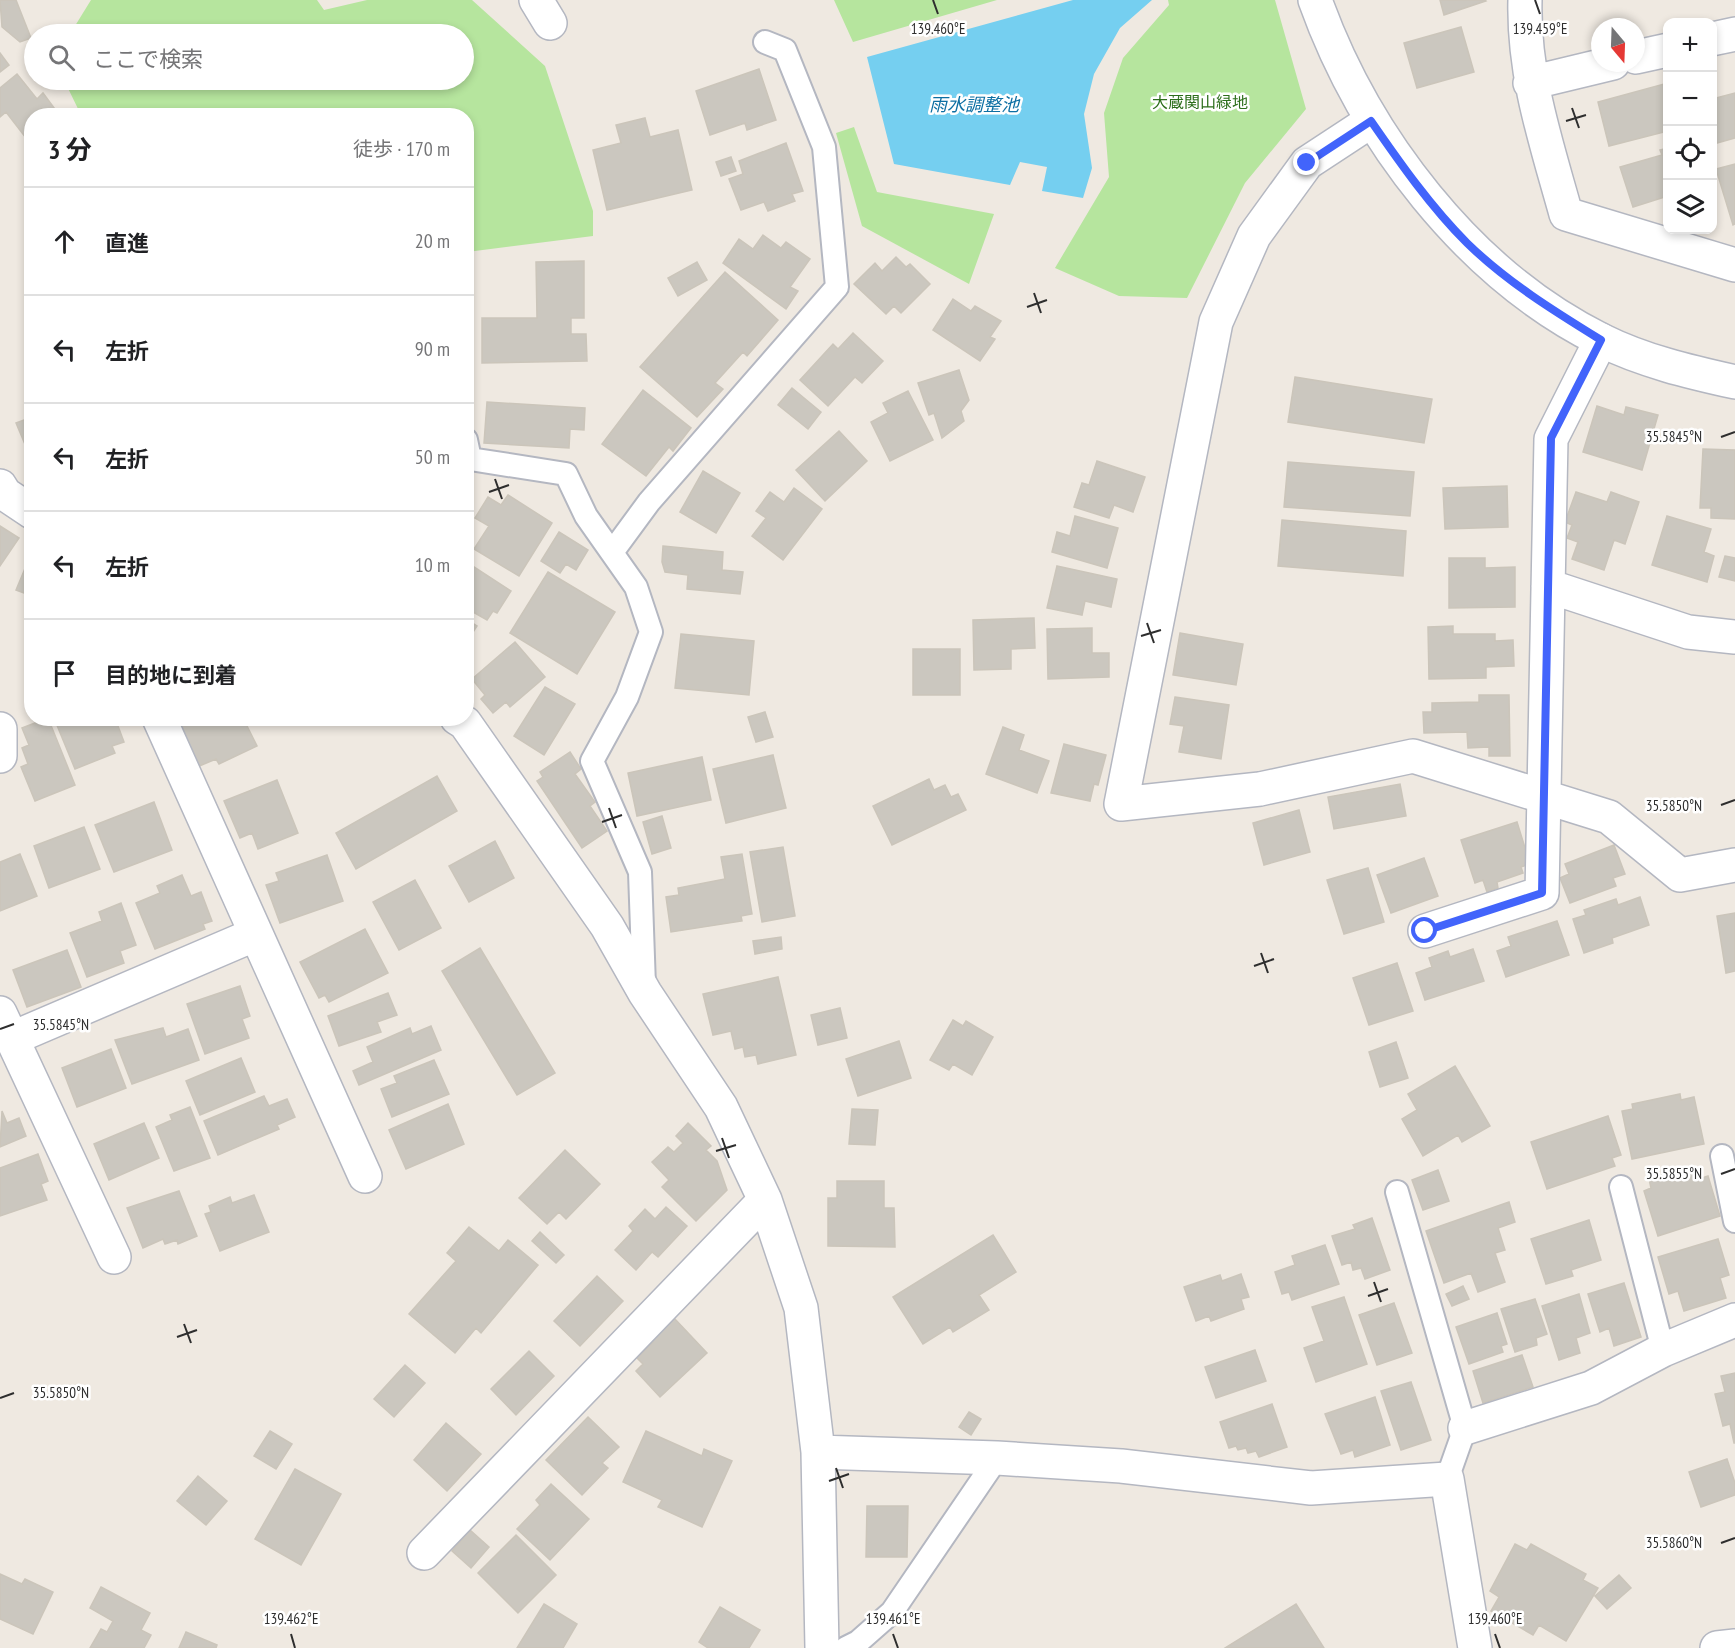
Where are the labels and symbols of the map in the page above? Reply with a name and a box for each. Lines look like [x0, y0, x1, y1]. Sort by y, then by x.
north arrow [1591, 18, 1645, 72]
text: 139.460°E [911, 19, 965, 38]
text: 139.459°E [1513, 19, 1567, 38]
park label: 大蔵関山緑地 [1152, 92, 1248, 112]
water label: 雨水調整池 [929, 93, 1021, 116]
route end [1293, 149, 1319, 175]
text: 35.5845°N [1646, 427, 1702, 446]
text: 35.5850°N [1646, 796, 1702, 815]
route start [1411, 917, 1437, 943]
text: 35.5845°N [33, 1015, 89, 1034]
text: 35.5855°N [1646, 1164, 1702, 1183]
text: 35.5850°N [33, 1383, 89, 1402]
text: 35.5860°N [1646, 1533, 1702, 1552]
text: 139.462°E [264, 1609, 318, 1628]
text: 139.461°E [866, 1609, 920, 1628]
text: 139.460°E [1468, 1609, 1522, 1628]

